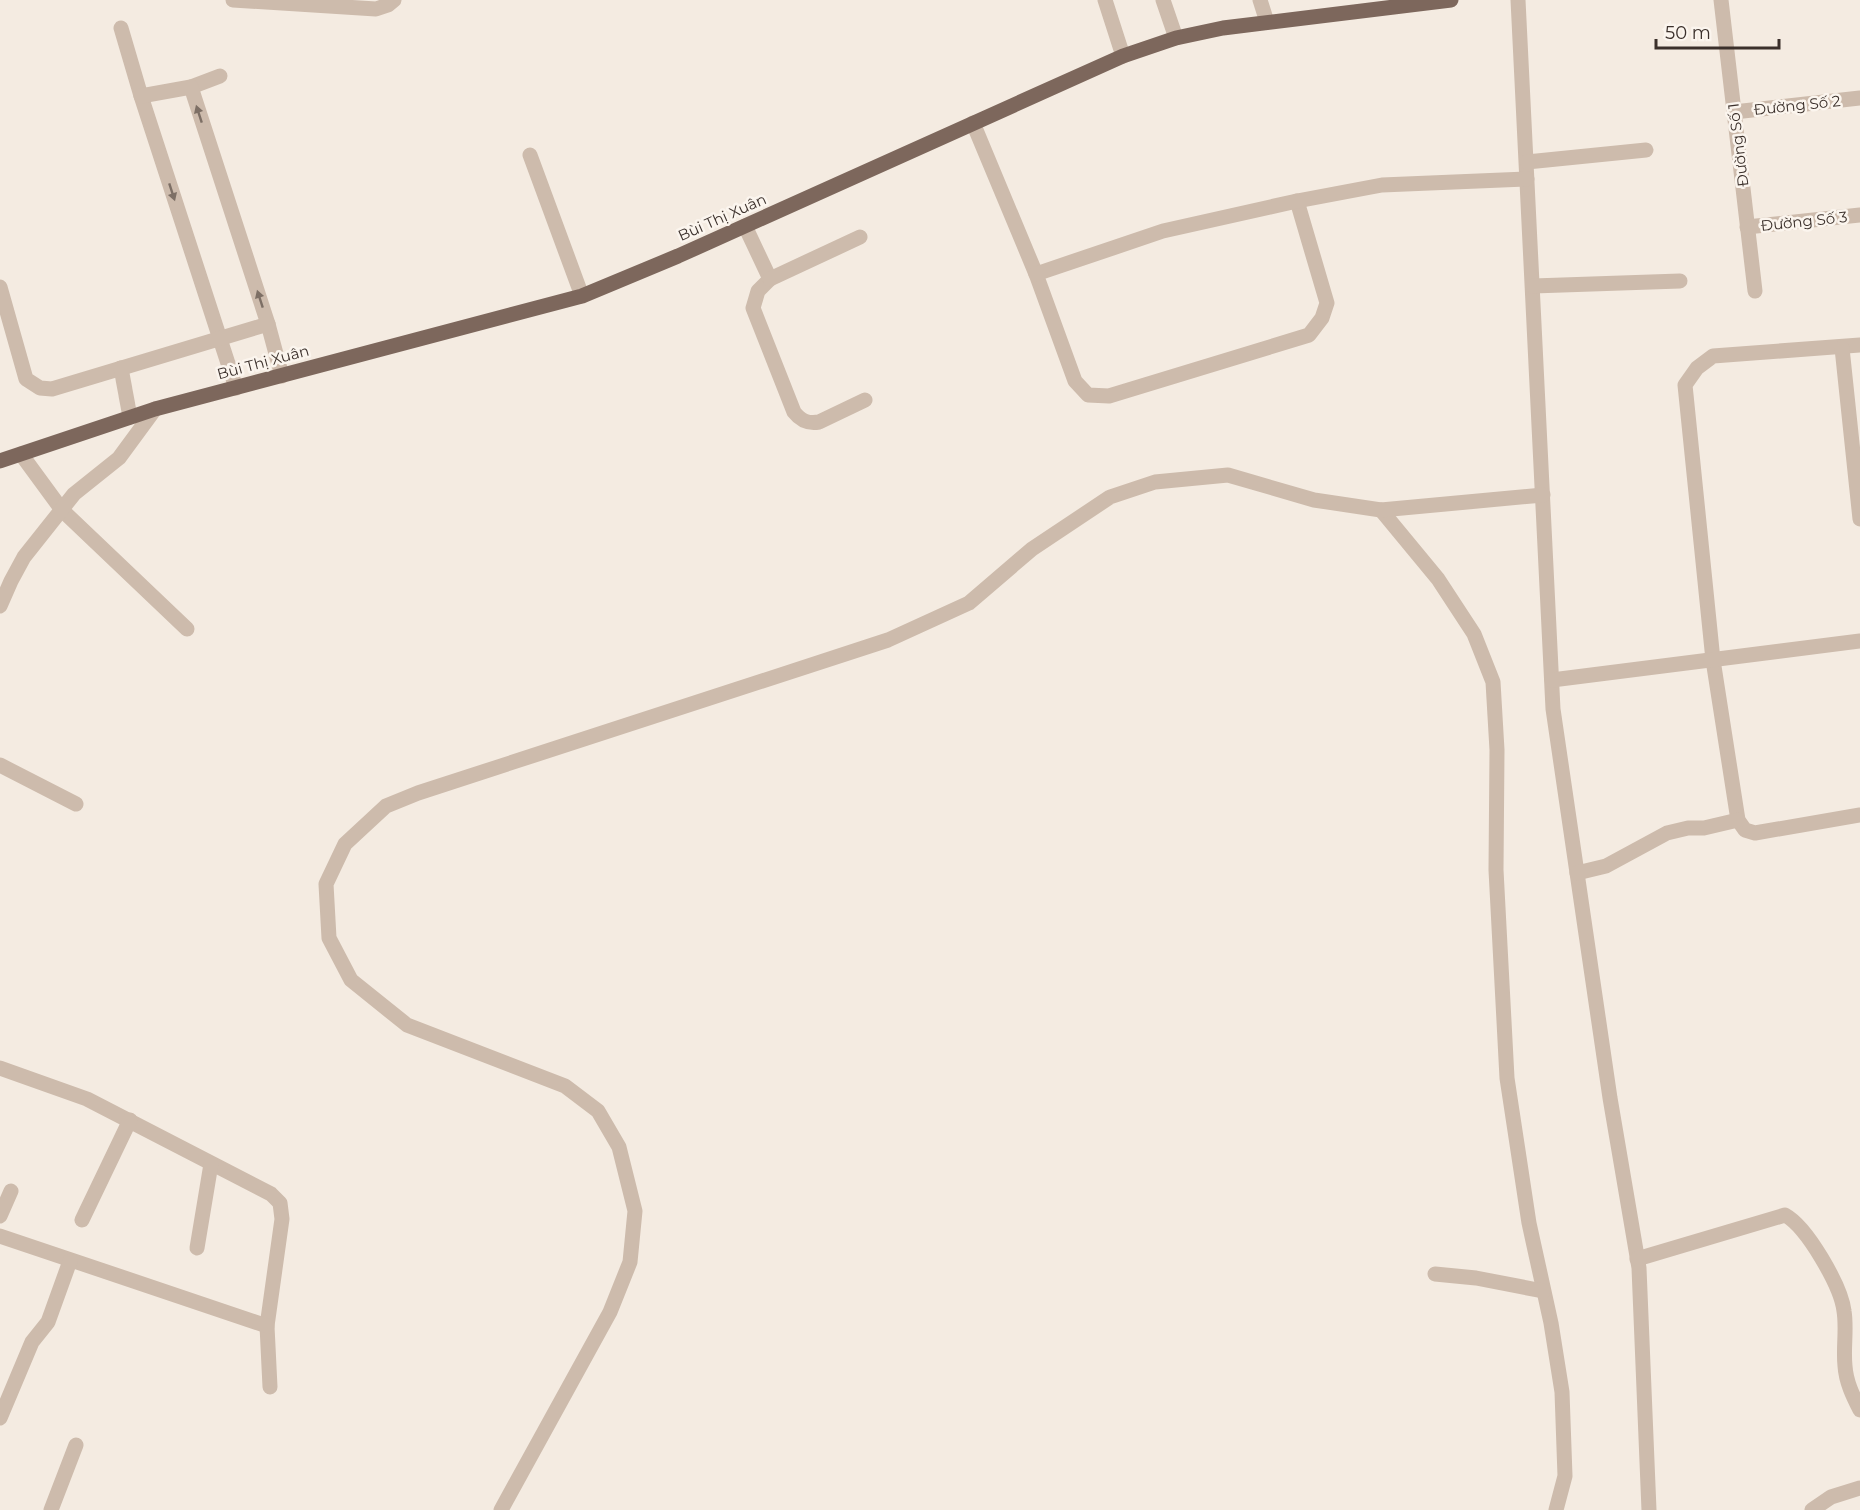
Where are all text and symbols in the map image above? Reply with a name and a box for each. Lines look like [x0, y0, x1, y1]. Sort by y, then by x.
scale bar [1656, 12, 1779, 50]
text: 50 m [1665, 22, 1711, 44]
street label: Đường Số 2 [1753, 91, 1841, 119]
street label: Đường Số 1 [1723, 102, 1753, 188]
one-way arrow [194, 105, 204, 123]
one-way arrow [168, 183, 177, 201]
street label: Bùi Thị Xuân [675, 189, 769, 245]
street label: Đường Số 3 [1760, 207, 1848, 235]
one-way arrow [255, 290, 264, 308]
street label: Bùi Thị Xuân [215, 341, 311, 383]

